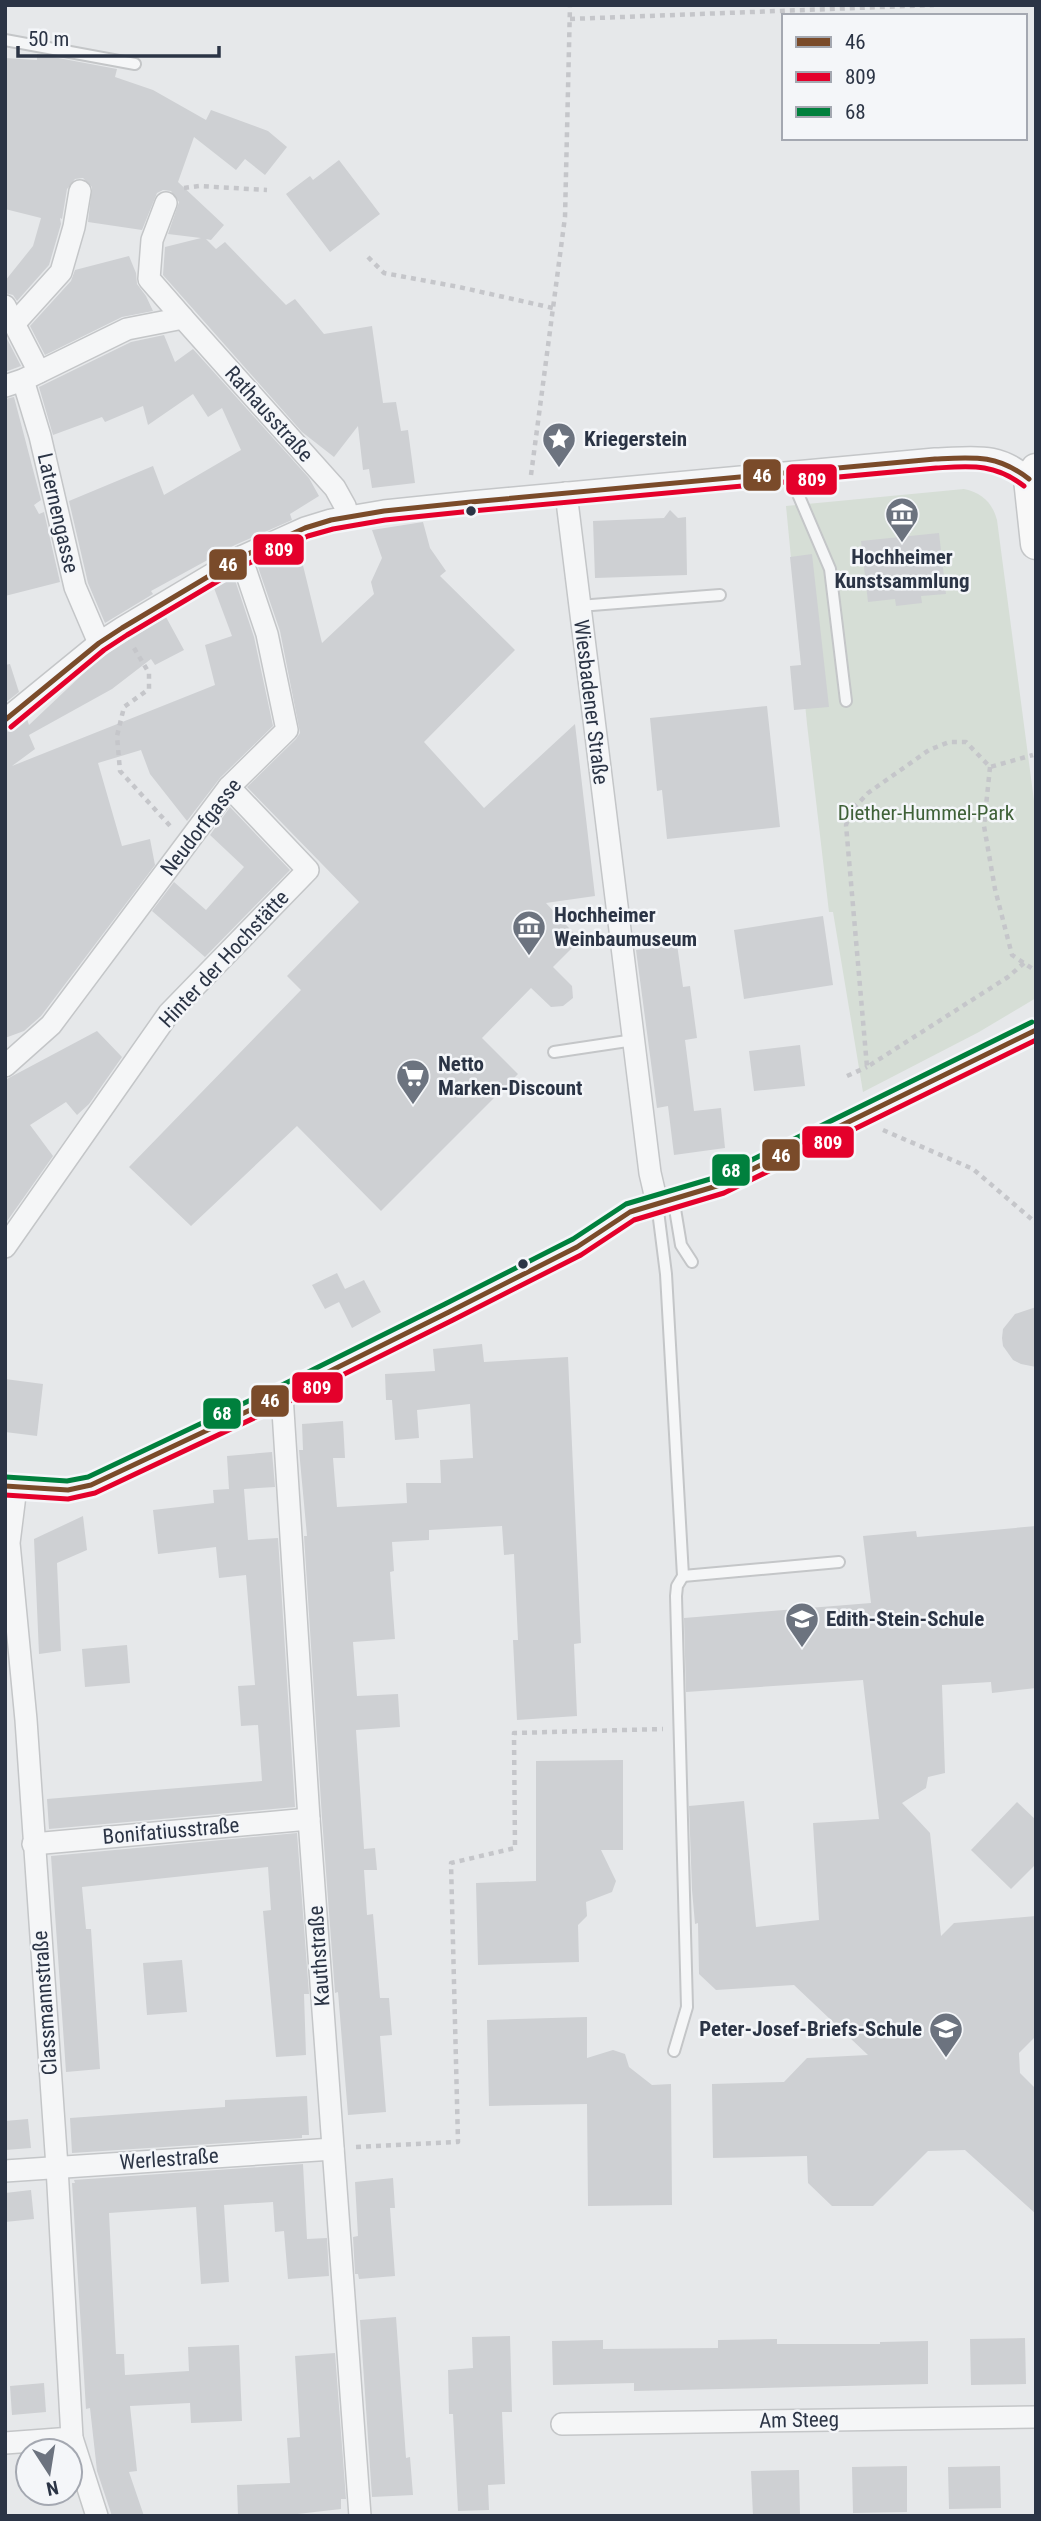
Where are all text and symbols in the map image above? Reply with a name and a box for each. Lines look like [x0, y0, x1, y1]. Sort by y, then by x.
scale bar [18, 14, 219, 58]
legend [782, 14, 1027, 140]
text: 50 m [28, 27, 69, 51]
text: 46 [845, 30, 866, 54]
text: 809 [845, 65, 876, 89]
text: 68 [845, 100, 866, 124]
street label: Rathausstraße [220, 361, 318, 467]
place icon: Kriegerstein [540, 420, 578, 469]
place label: Kriegerstein [584, 427, 687, 451]
street label: Laternengasse [33, 451, 83, 575]
line badge: 46 [742, 458, 782, 492]
line badge: 809 [785, 463, 838, 496]
text: 46 [752, 464, 772, 487]
text: 809 [798, 468, 826, 491]
museum icon: Hochheimer Kunstsammlung [883, 495, 921, 544]
unlabelled marker [464, 504, 478, 518]
line badge: 809 [252, 533, 305, 566]
text: 809 [265, 538, 293, 561]
place label: Hochheimer Kunstsammlung [834, 545, 970, 593]
line badge: 46 [208, 548, 248, 581]
text: 46 [218, 553, 238, 576]
street label: Wiesbadener Straße [569, 618, 613, 786]
street label: Neudorfgasse [156, 774, 246, 880]
park label: Diether-Hummel-Park [838, 801, 1015, 825]
street label: Hinter der Hochstätte [154, 886, 294, 1032]
place label: Hochheimer Weinbaumuseum [554, 903, 697, 951]
museum icon: Hochheimer Weinbaumuseum [510, 908, 548, 957]
place label: Netto Marken-Discount [438, 1052, 582, 1100]
supermarket icon: Netto Marken-Discount [394, 1057, 432, 1106]
line badge: 809 [801, 1125, 855, 1159]
text: 809 [814, 1131, 842, 1154]
line badge: 46 [761, 1138, 801, 1172]
text: 46 [771, 1144, 791, 1167]
line badge: 68 [711, 1153, 751, 1187]
text: 68 [721, 1159, 741, 1182]
unlabelled marker [516, 1257, 530, 1271]
line badge: 809 [291, 1371, 344, 1404]
text: 809 [303, 1376, 331, 1399]
line badge: 46 [250, 1384, 290, 1418]
text: 46 [260, 1389, 280, 1412]
line badge: 68 [202, 1397, 242, 1430]
text: 68 [212, 1402, 232, 1425]
school or university icon: Edith-Stein-Schule [783, 1600, 821, 1649]
place label: Edith-Stein-Schule [826, 1607, 984, 1631]
street label: Bonifatiusstraße [102, 1813, 240, 1849]
street label: Kauthstraße [304, 1905, 334, 2007]
street label: Classmannstraße [28, 1930, 62, 2076]
school or university icon: Peter-Josef-Briefs-Schule [927, 2010, 965, 2059]
place label: Peter-Josef-Briefs-Schule [699, 2017, 922, 2041]
street label: Werlestraße [119, 2144, 219, 2174]
street label: Am Steeg [759, 2407, 839, 2433]
north arrow [14, 2437, 84, 2507]
text: N [44, 2476, 61, 2501]

